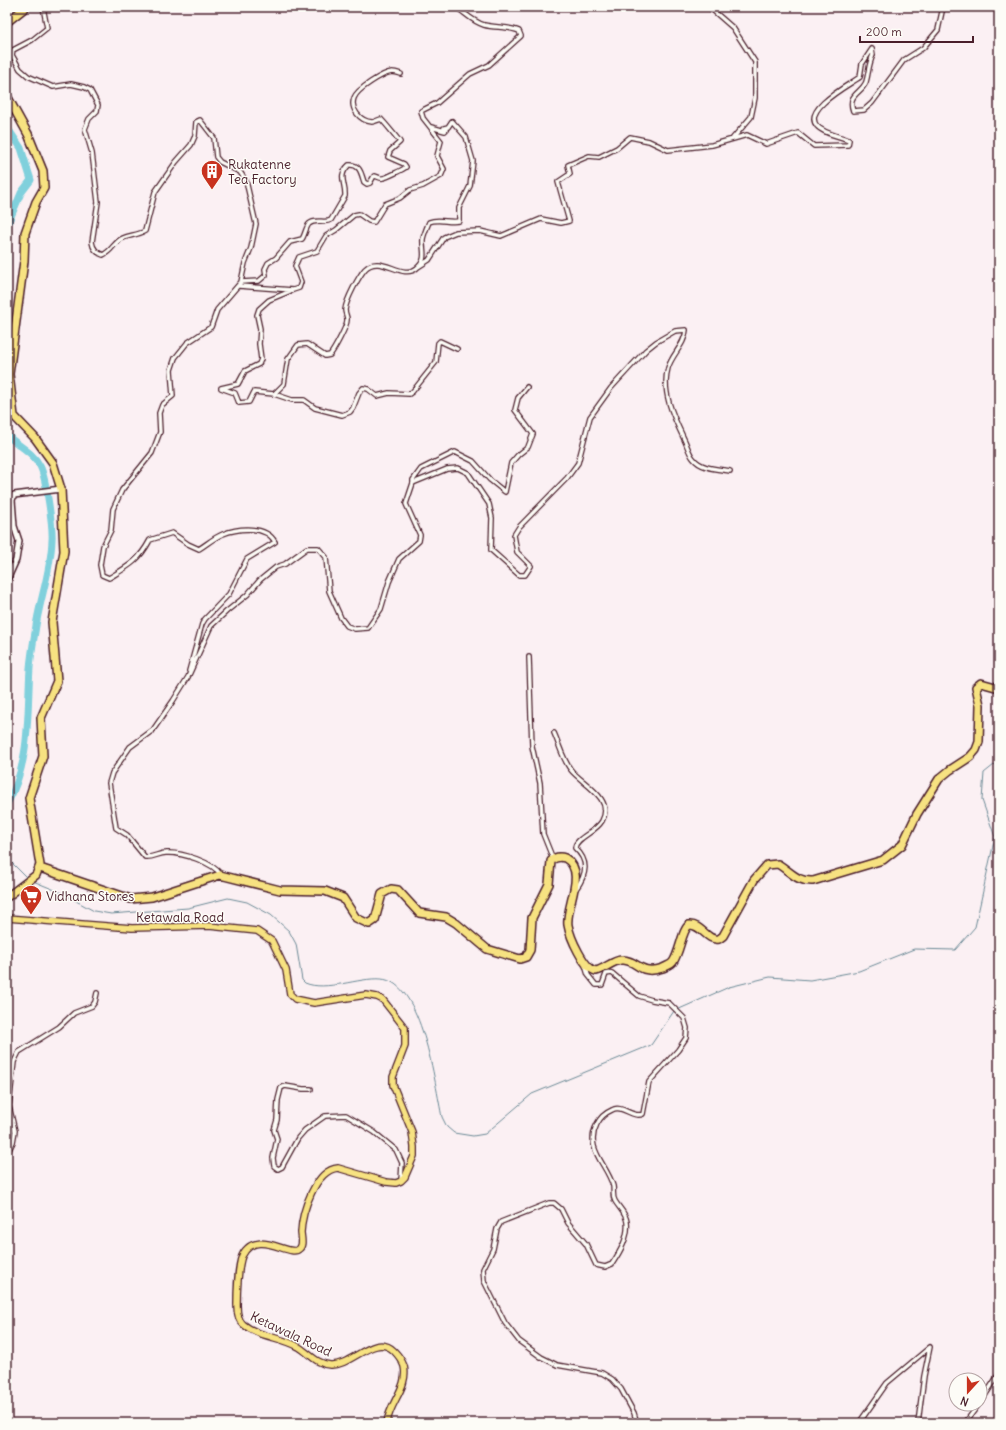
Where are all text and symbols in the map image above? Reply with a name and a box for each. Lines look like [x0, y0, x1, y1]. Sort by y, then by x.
scale bar [860, 18, 973, 44]
text: 200 m [866, 24, 902, 39]
place label: Rukatenne Tea Factory [228, 156, 297, 188]
building icon: Rukatenne Tea Factory [199, 158, 225, 191]
supermarket icon: Vidhana Stores [18, 883, 44, 916]
place label: Vidhana Stores [46, 888, 134, 905]
street label: Ketawala Road [136, 909, 224, 926]
street label: Ketawala Road [247, 1308, 335, 1360]
north arrow [948, 1372, 988, 1412]
text: N [958, 1393, 970, 1409]

